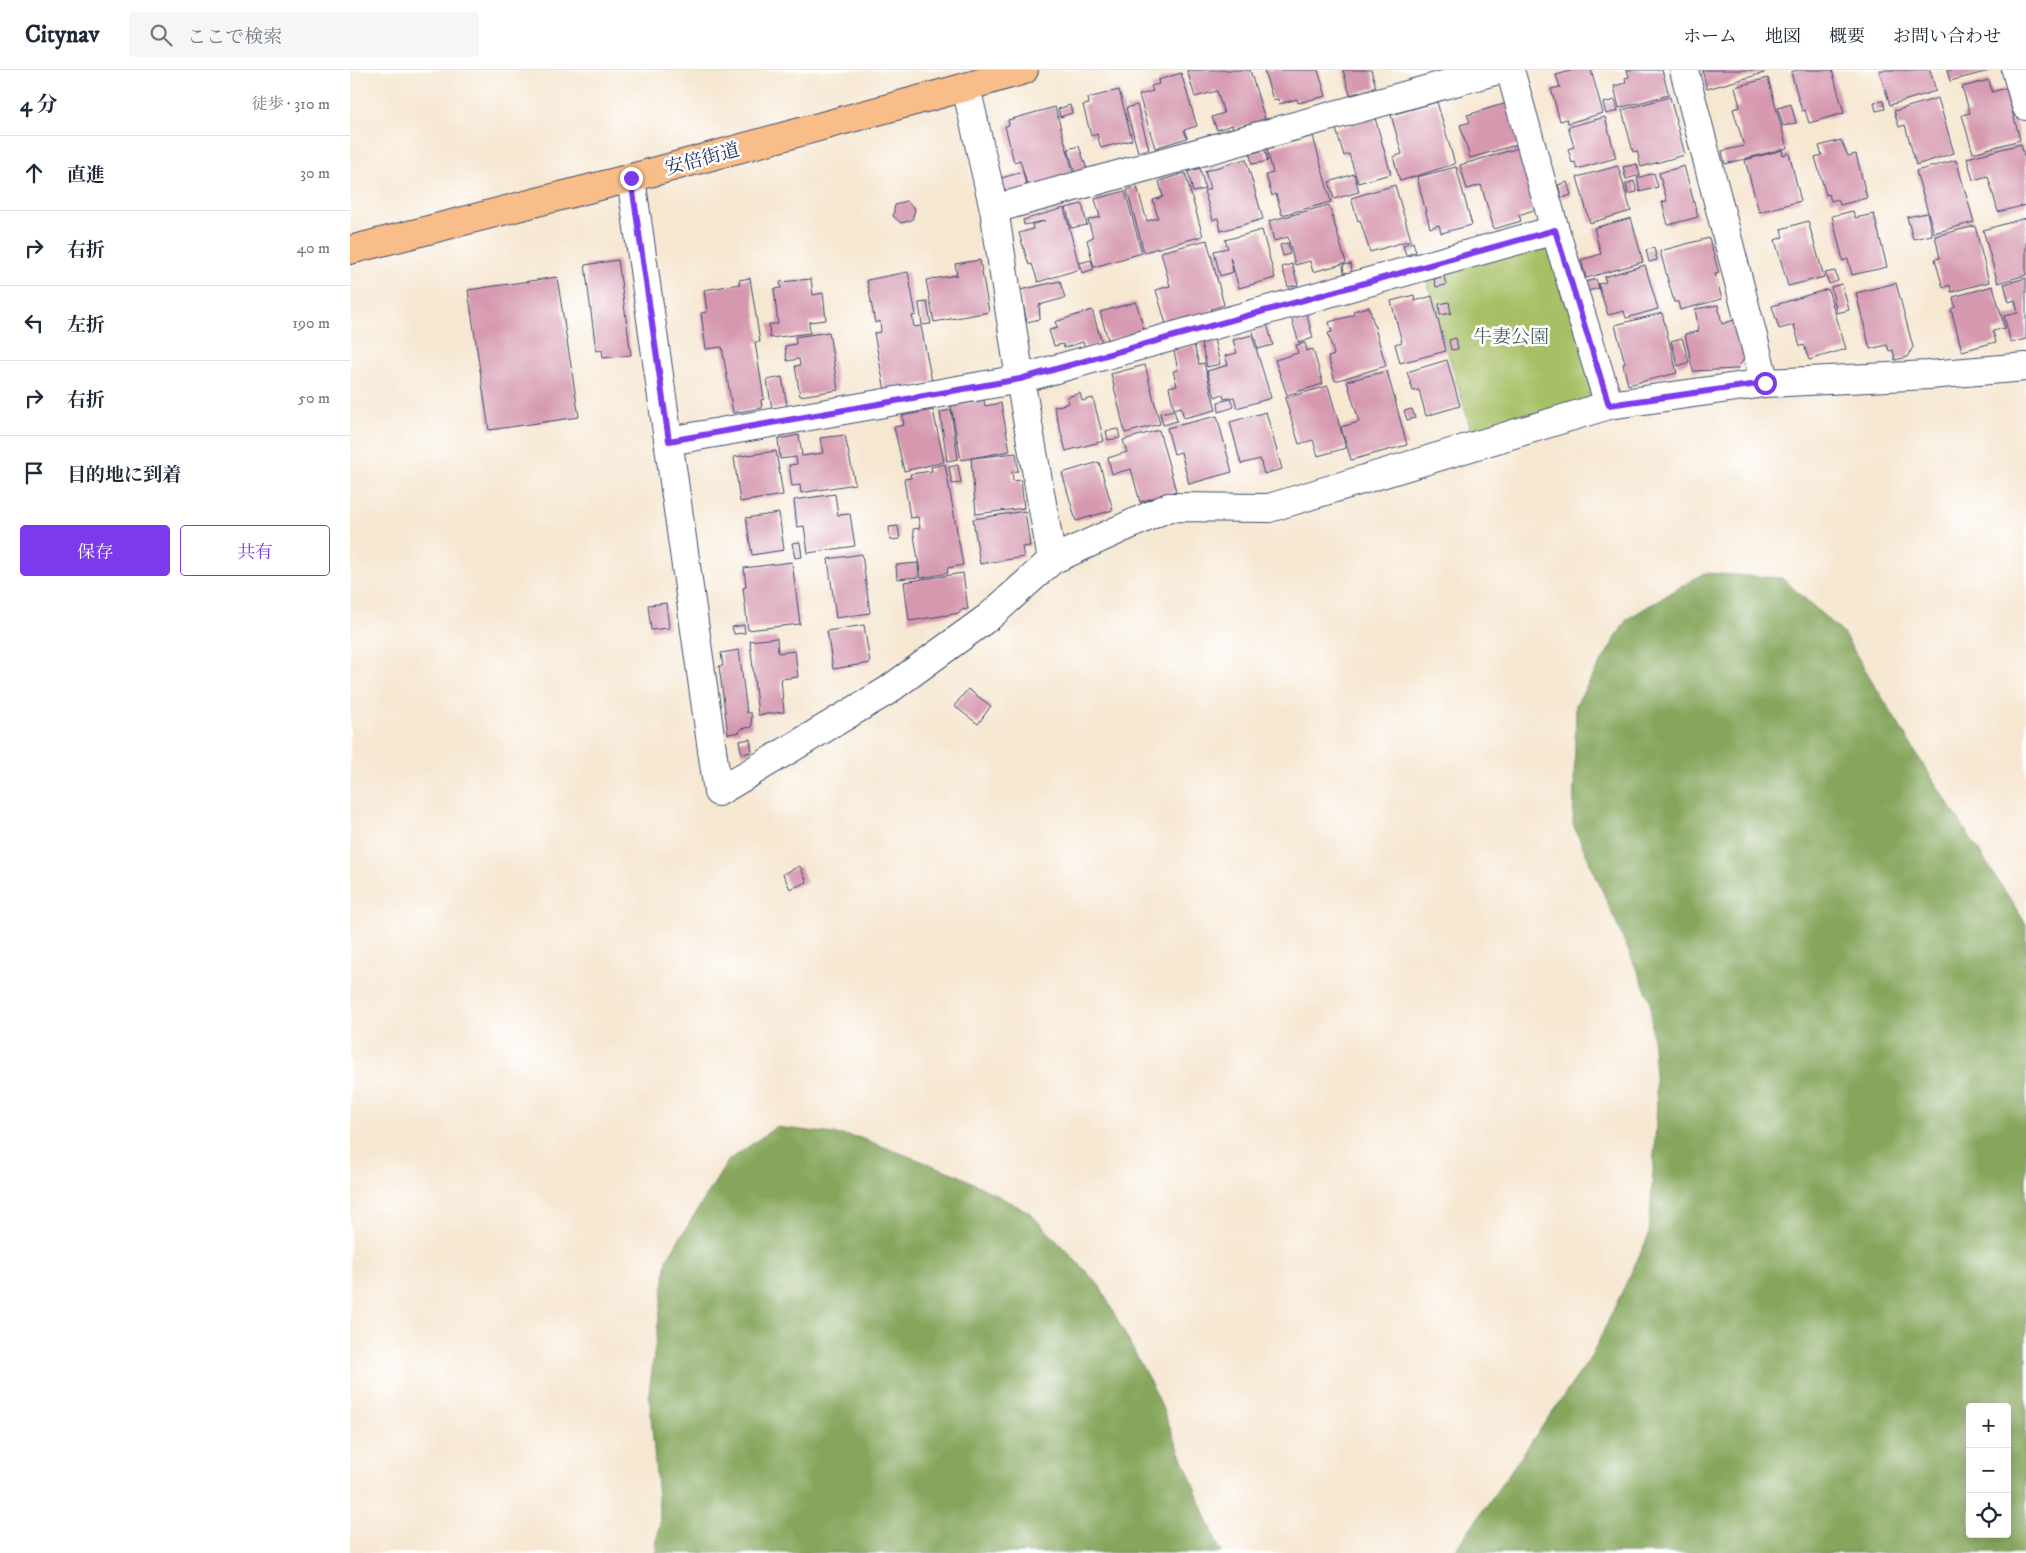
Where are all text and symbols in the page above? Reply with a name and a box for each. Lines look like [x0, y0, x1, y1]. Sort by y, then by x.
search box [129, 12, 479, 57]
text: Citynav [25, 20, 99, 50]
icon: search [147, 21, 175, 49]
text: ここで検索 [187, 26, 282, 49]
text: ホーム [1683, 26, 1737, 48]
text: 地図 [1765, 26, 1801, 48]
text: 概要 [1829, 26, 1865, 48]
text: お問い合わせ [1893, 26, 2001, 48]
text: 4 分 [20, 92, 58, 118]
text: 徒歩 · 310 m [251, 94, 330, 114]
street label: 安倍街道 [663, 139, 742, 180]
icon: ahead [20, 159, 48, 187]
text: 30 m [300, 163, 330, 183]
text: 直進 [67, 164, 105, 187]
route end [620, 167, 643, 190]
icon: right [20, 234, 48, 262]
text: 40 m [297, 238, 330, 258]
text: 右折 [67, 239, 105, 262]
icon: left [20, 309, 48, 337]
text: 190 m [292, 313, 330, 333]
text: 左折 [67, 314, 105, 337]
park label: 牛妻公園 [1473, 326, 1549, 349]
route start [1754, 372, 1777, 395]
icon: right [20, 384, 48, 412]
text: 50 m [298, 388, 330, 408]
text: 右折 [67, 389, 105, 412]
icon: arrive [20, 459, 48, 487]
text: 目的地に到着 [67, 464, 181, 487]
button: 保存 [20, 525, 170, 576]
button: 共有 [180, 525, 330, 576]
map controls [1966, 1403, 2011, 1538]
button: + [1966, 1403, 2011, 1448]
button: − [1966, 1448, 2011, 1493]
button: locate [1966, 1493, 2011, 1538]

